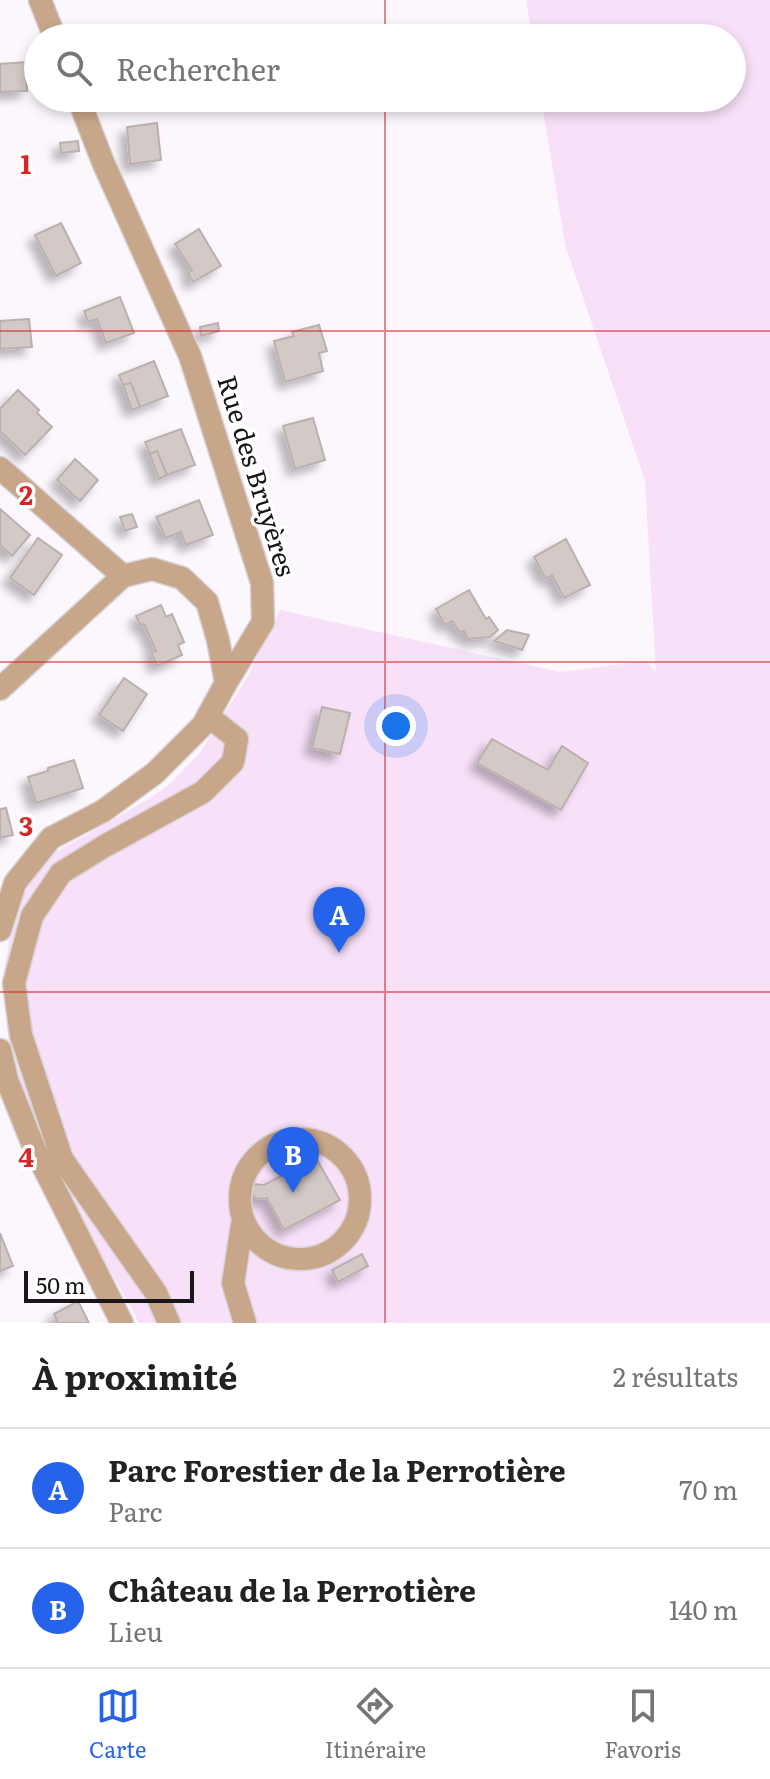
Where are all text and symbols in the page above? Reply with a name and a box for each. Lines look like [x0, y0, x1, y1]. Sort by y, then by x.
search box [24, 24, 746, 112]
icon: search [52, 46, 96, 90]
text: Rechercher [116, 46, 280, 90]
text: 1 [21, 143, 32, 182]
street label: Rue des Bruyères [209, 370, 307, 581]
text: 2 [19, 474, 33, 513]
your location [376, 706, 416, 746]
text: 3 [19, 805, 33, 844]
pin: A [313, 887, 365, 953]
pin: B [267, 1127, 319, 1193]
text: 4 [18, 1136, 34, 1175]
scale bar [24, 1267, 194, 1303]
text: 50 m [36, 1268, 86, 1301]
text: À proximité [32, 1350, 237, 1400]
text: 2 résultats [613, 1356, 738, 1395]
text: Parc Forestier de la Perrotière [108, 1447, 566, 1491]
text: A [48, 1469, 68, 1508]
text: 70 m [679, 1469, 738, 1508]
text: Parc [108, 1491, 162, 1530]
text: Château de la Perrotière [108, 1567, 476, 1611]
text: B [49, 1589, 67, 1628]
text: 140 m [669, 1589, 738, 1628]
text: Lieu [108, 1611, 163, 1650]
tab: Carte [89, 1684, 146, 1765]
tab: Itinéraire [325, 1684, 426, 1765]
tab: Favoris [604, 1684, 681, 1765]

